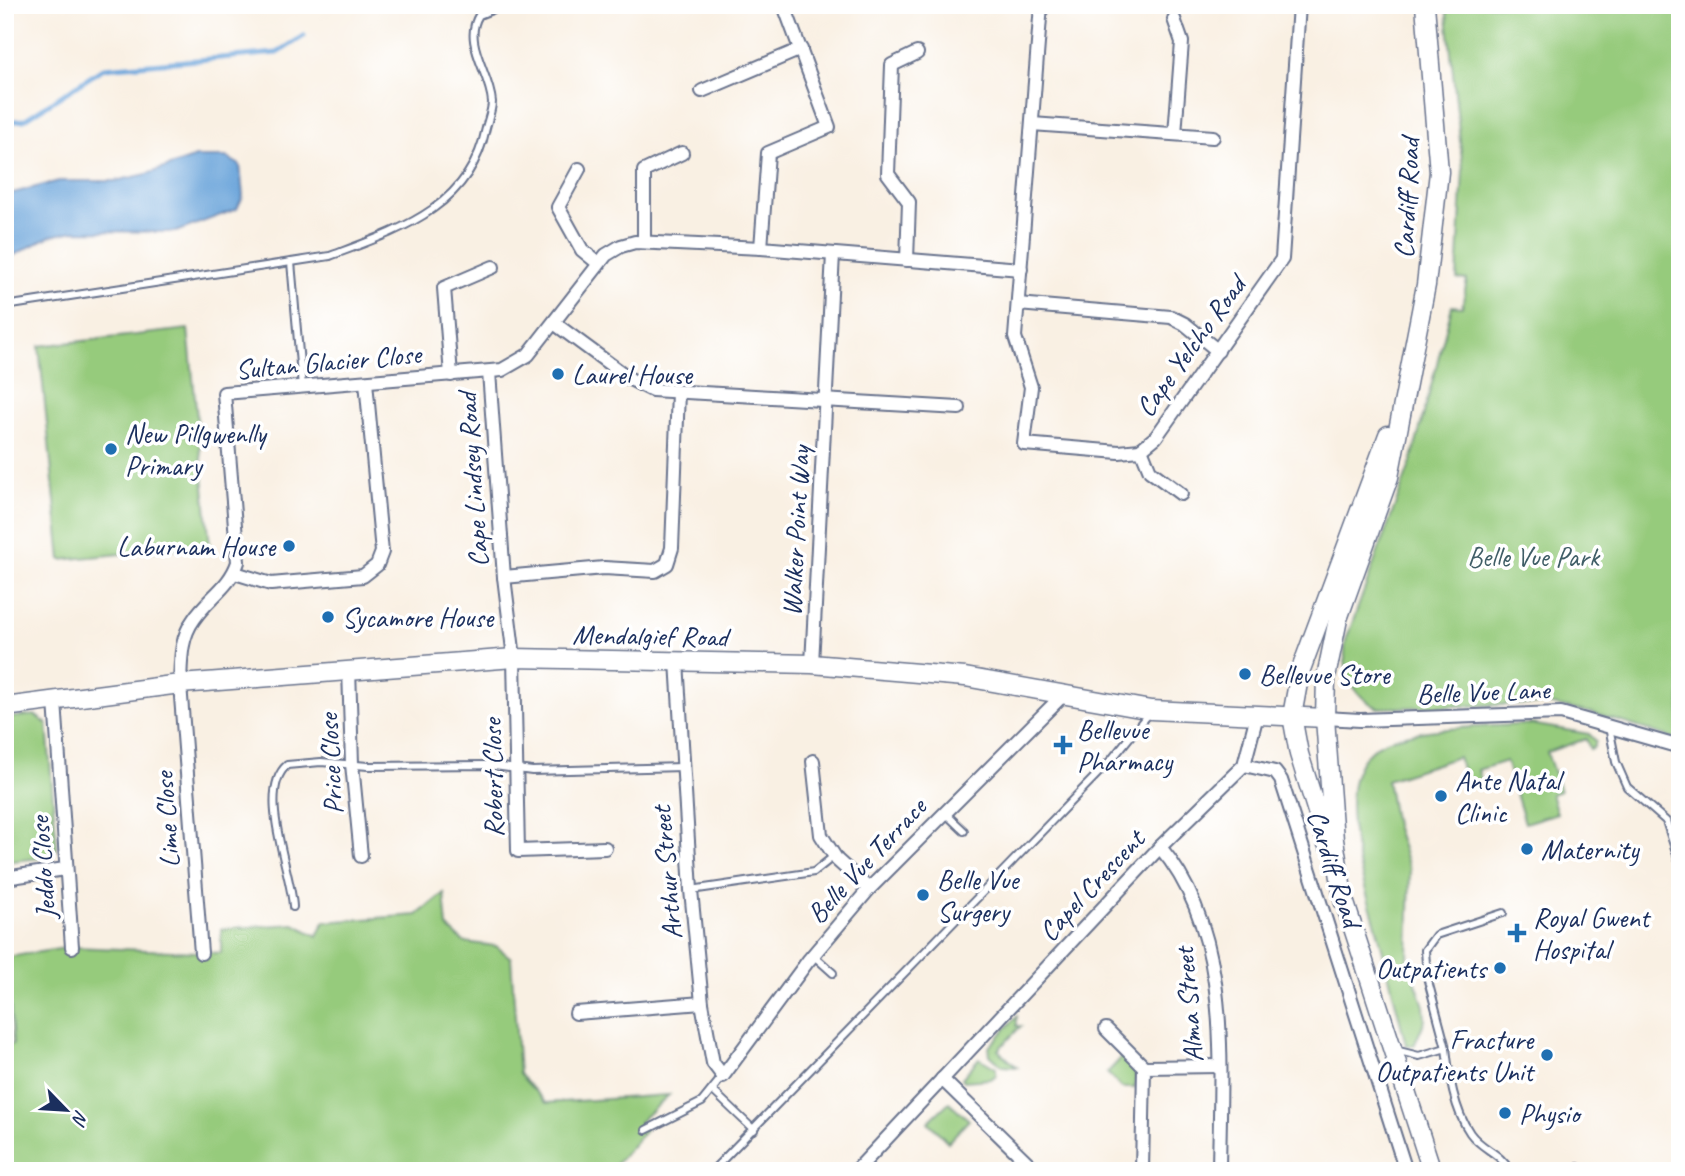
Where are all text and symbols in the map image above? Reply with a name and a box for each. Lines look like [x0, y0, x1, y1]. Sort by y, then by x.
street label: Cardiff Road [1386, 133, 1427, 259]
street label: Cape Yelcho Road [1128, 266, 1256, 423]
street label: Sultan Glacier Close [234, 336, 424, 387]
place label: Laurel House [572, 357, 694, 392]
marker: Laurel House [550, 366, 566, 382]
street label: Cape Lindsey Road [449, 388, 496, 568]
place label: New Pillgwenlly Primary [125, 416, 268, 483]
marker: New Pillgwenlly Primary [103, 441, 119, 457]
street label: Walker Point Way [774, 443, 818, 617]
place label: Laburnam House [117, 529, 277, 564]
marker: Laburnam House [281, 538, 297, 554]
park label: Belle Vue Park [1467, 539, 1601, 574]
place label: Sycamore House [342, 600, 495, 635]
marker: Sycamore House [320, 609, 336, 625]
street label: Mendalgief Road [572, 617, 732, 654]
place label: Bellevue Store [1259, 657, 1391, 692]
marker: Bellevue Store [1237, 666, 1253, 682]
street label: Belle Vue Lane [1416, 672, 1552, 711]
street label: Price Close [310, 711, 351, 815]
place label: Bellevue Pharmacy [1077, 712, 1174, 779]
street label: Robert Close [474, 716, 511, 838]
marker: Bellevue Pharmacy [1055, 737, 1071, 753]
place label: Ante Natal Clinic [1455, 763, 1565, 830]
street label: Lime Close [146, 769, 187, 869]
marker: Ante Natal Clinic [1433, 788, 1449, 804]
street label: Belle Vue Terrace [799, 789, 935, 931]
street label: Arthur Street [643, 802, 690, 941]
street label: Cardiff Road [1299, 805, 1371, 935]
street label: Jeddo Close [21, 814, 64, 922]
street label: Capel Crescent [1031, 820, 1154, 948]
place label: Maternity [1541, 832, 1641, 867]
marker: Maternity [1519, 841, 1535, 857]
place label: Belle Vue Surgery [937, 862, 1020, 929]
marker: Belle Vue Surgery [915, 887, 931, 903]
place label: Royal Gwent Hospital [1533, 900, 1652, 967]
marker: Royal Gwent Hospital [1507, 923, 1527, 943]
street label: Alma Street [1166, 943, 1211, 1064]
place label: Outpatients [1376, 951, 1488, 986]
marker: Outpatients [1492, 960, 1508, 976]
place label: Fracture Outpatients Unit [1375, 1022, 1536, 1089]
marker: Fracture Outpatients Unit [1539, 1047, 1555, 1063]
north arrow [32, 1074, 102, 1144]
place label: Physio [1519, 1096, 1583, 1131]
marker: Physio [1497, 1105, 1513, 1121]
text: N [66, 1106, 94, 1130]

